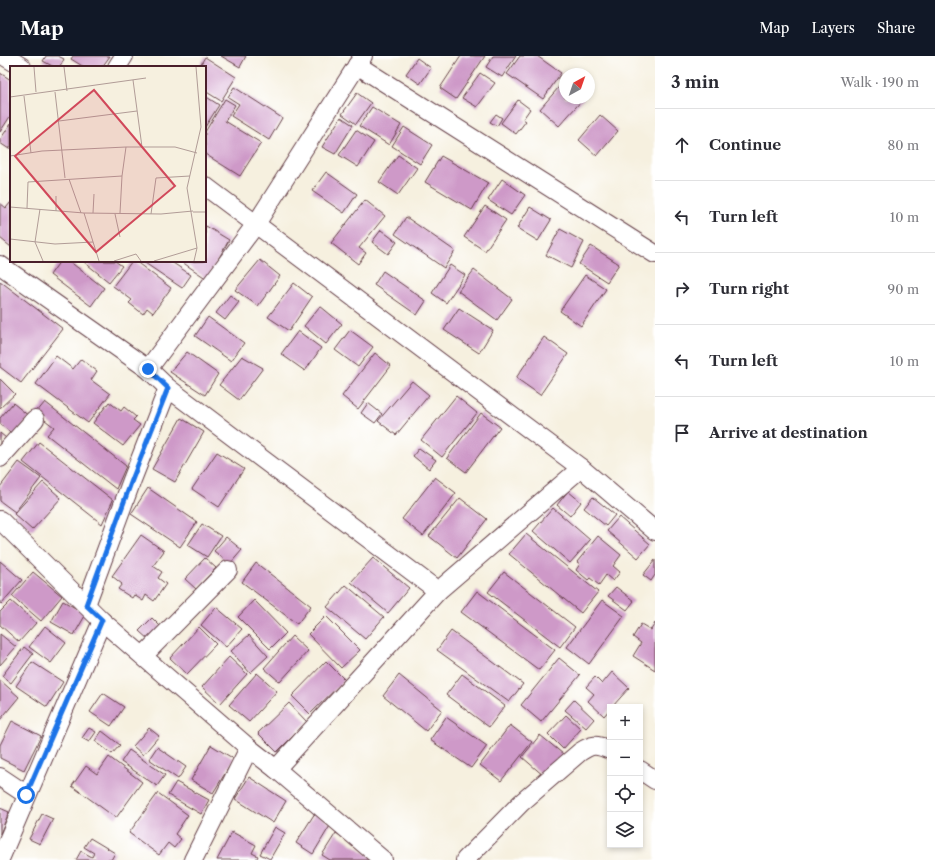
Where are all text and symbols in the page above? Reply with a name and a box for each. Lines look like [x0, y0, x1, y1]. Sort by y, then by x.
text: Map [20, 17, 64, 40]
text: Map [759, 19, 789, 37]
text: Layers [811, 19, 855, 37]
text: Share [877, 19, 915, 37]
inset map [10, 66, 206, 262]
north arrow [559, 68, 595, 104]
text: 3 min [671, 72, 720, 92]
text: Walk · 190 m [840, 74, 919, 90]
icon: ahead [671, 134, 693, 156]
text: Continue [709, 135, 781, 154]
text: 80 m [887, 137, 919, 153]
icon: left [671, 206, 693, 228]
text: Turn left [709, 207, 778, 226]
text: 10 m [890, 209, 919, 225]
icon: right [671, 278, 693, 300]
text: Turn right [709, 279, 789, 298]
text: 90 m [888, 281, 919, 297]
icon: left [671, 350, 693, 372]
text: Turn left [709, 351, 778, 370]
text: 10 m [890, 353, 919, 369]
route end [139, 360, 157, 378]
icon: arrive [671, 422, 693, 444]
text: Arrive at destination [709, 423, 868, 442]
map controls [607, 704, 643, 848]
button: + [607, 704, 643, 740]
button: − [607, 740, 643, 776]
button: locate [607, 776, 643, 812]
route start [17, 786, 35, 804]
button: layers [607, 812, 643, 848]

